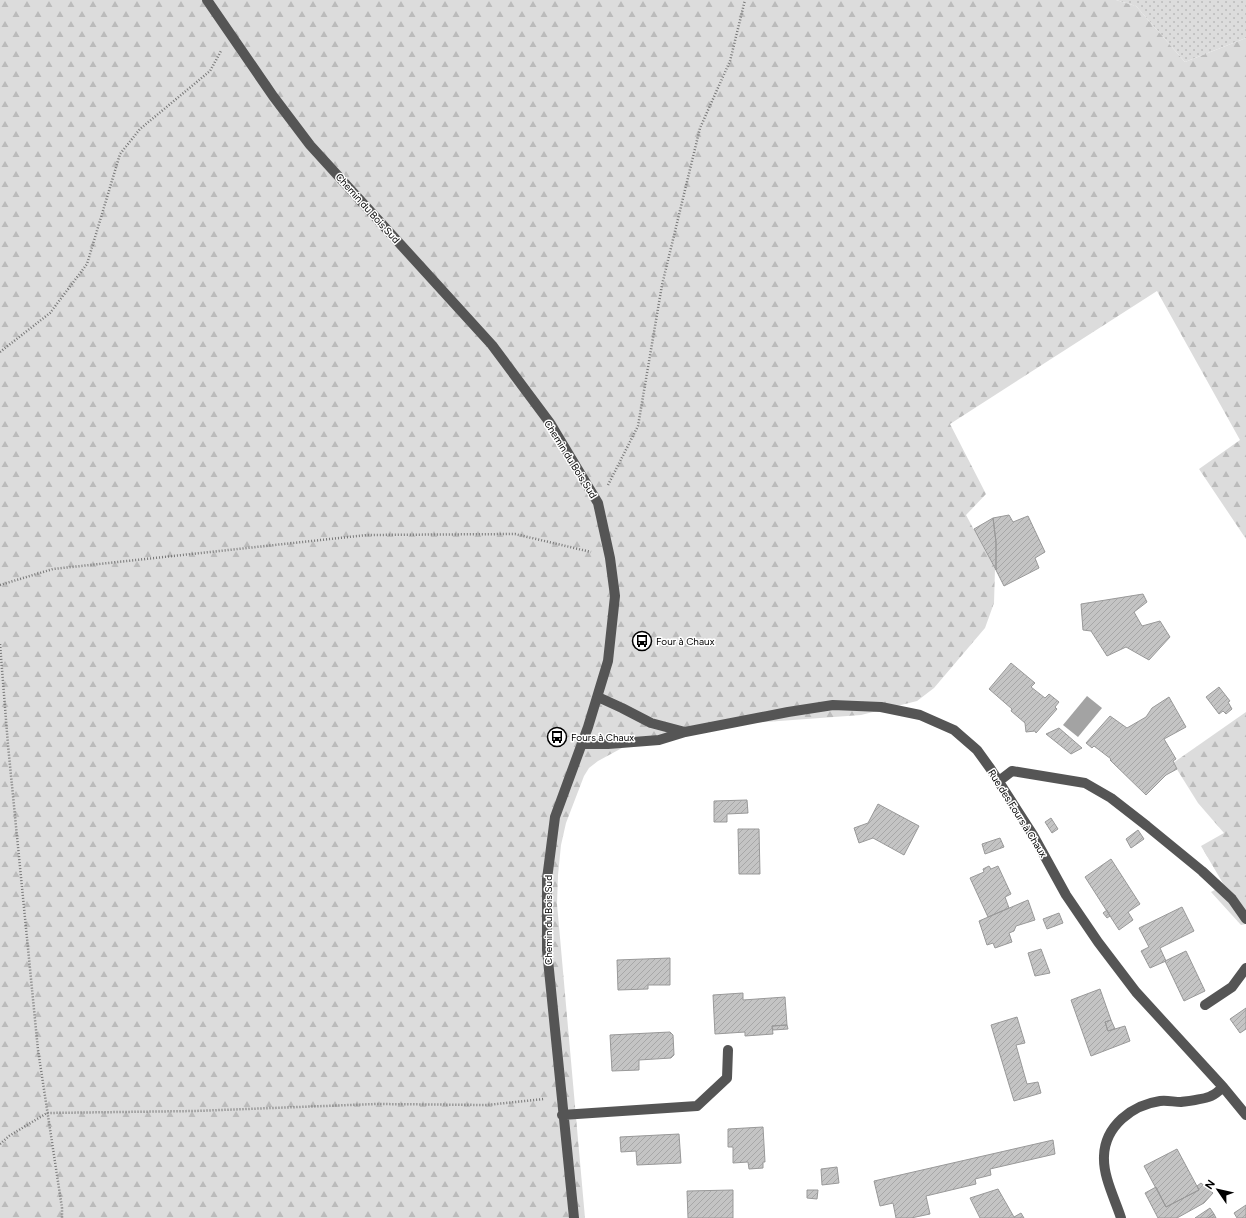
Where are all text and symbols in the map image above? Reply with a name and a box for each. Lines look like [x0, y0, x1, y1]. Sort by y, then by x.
street label: Chemin du Bois Sud [333, 171, 403, 246]
street label: Chemin du Bois Sud [541, 418, 600, 501]
bus stop icon: Four à Chaux [631, 630, 653, 652]
place label: Four à Chaux [656, 635, 715, 648]
bus stop icon: Fours à Chaux [546, 726, 568, 748]
place label: Fours à Chaux [571, 731, 634, 744]
street label: Rue des Fours à Chaux [985, 767, 1050, 860]
street label: Chemin du Bois Sud [542, 875, 555, 965]
north arrow [1198, 1170, 1238, 1210]
text: N [1202, 1178, 1218, 1192]

